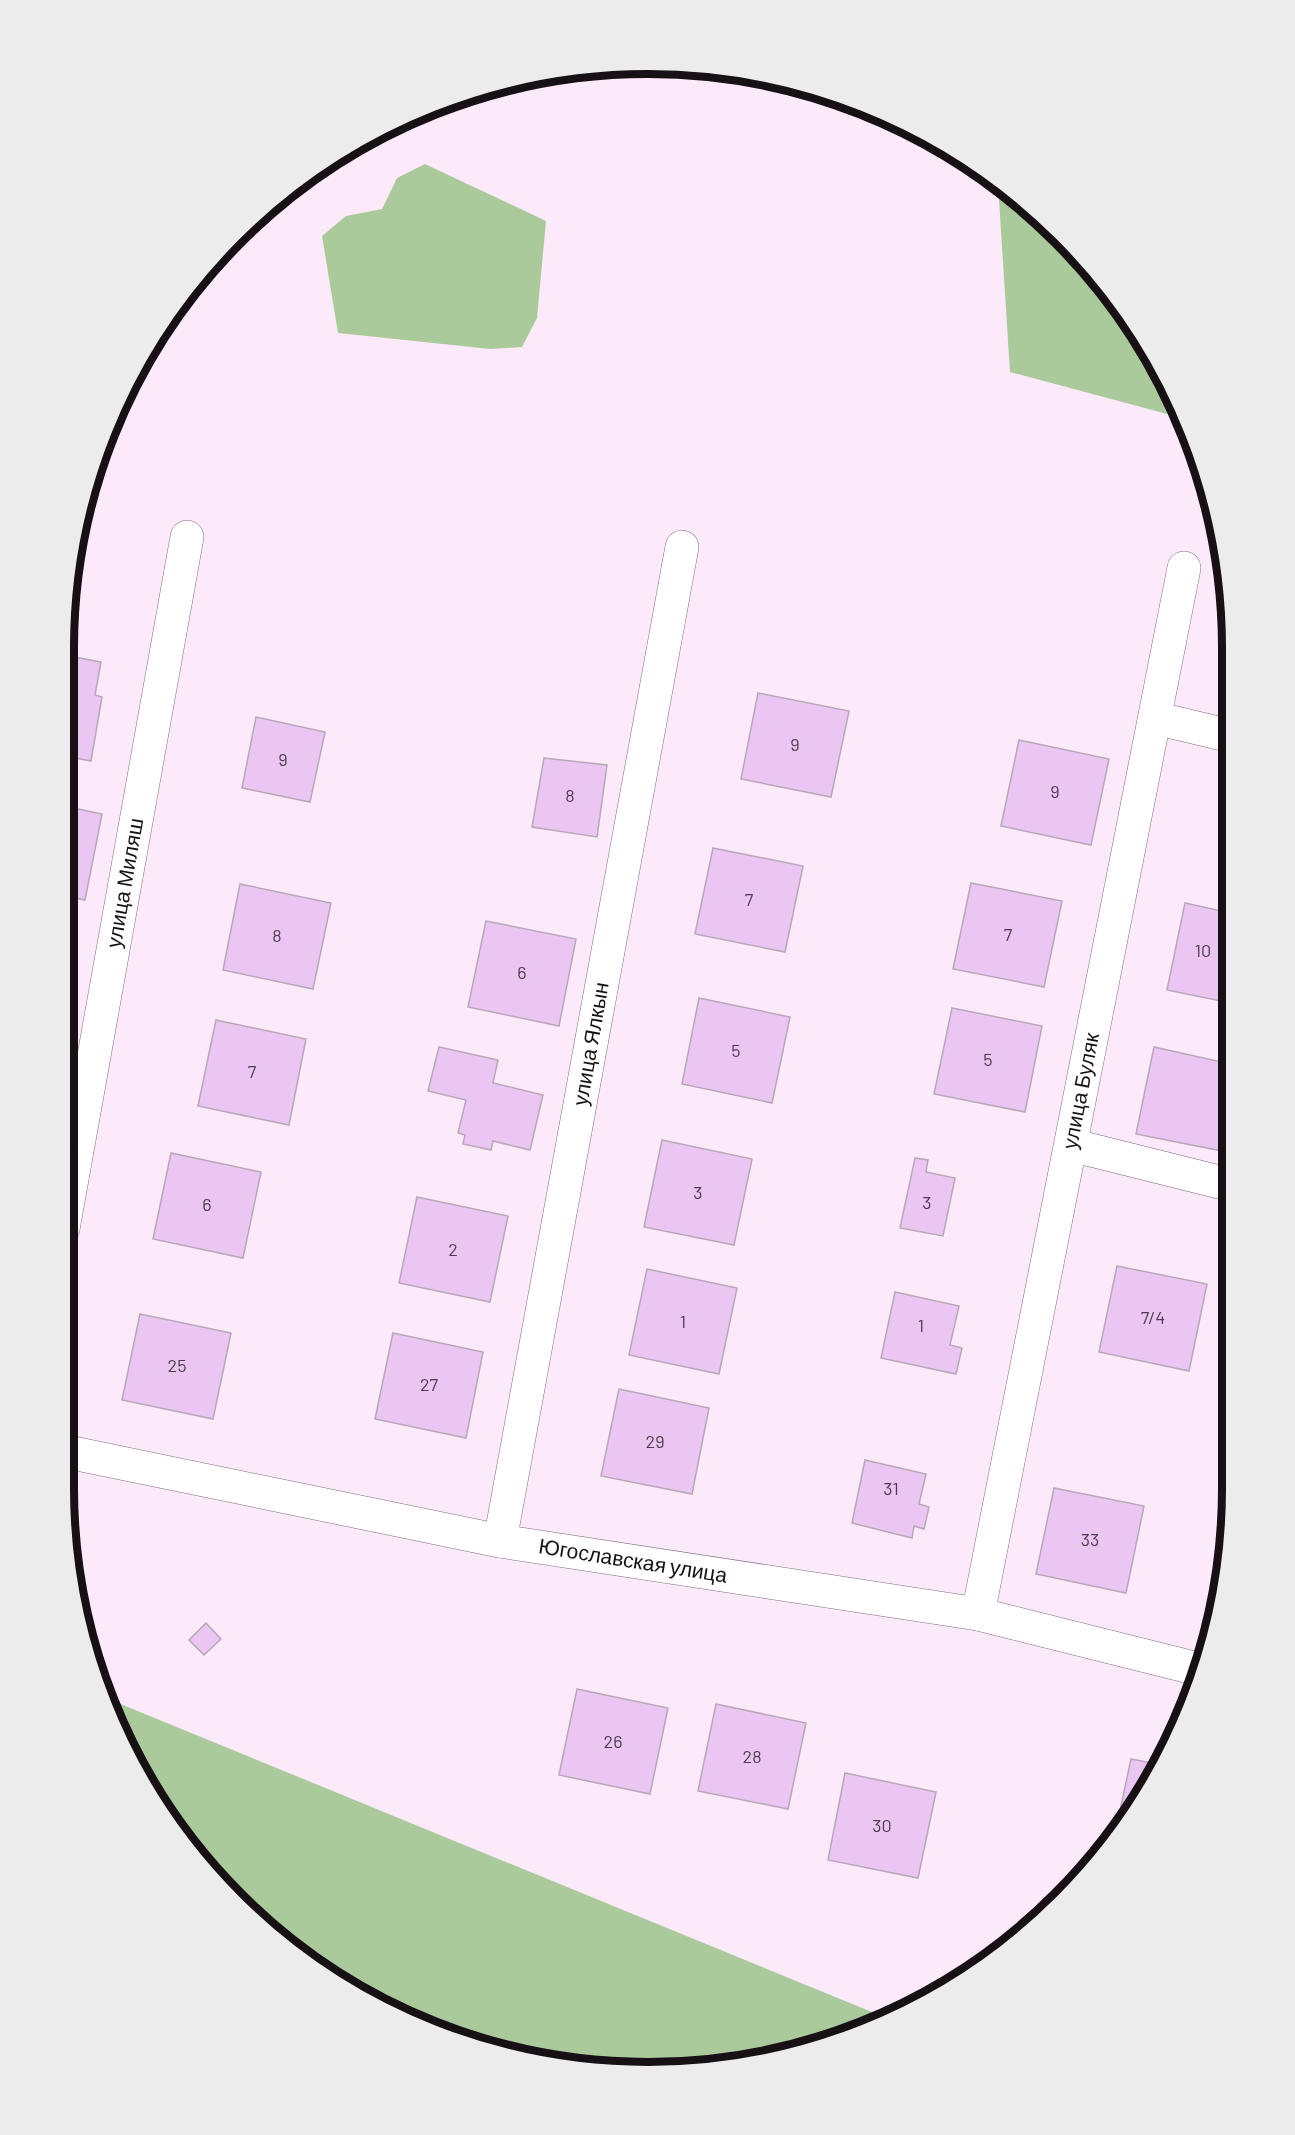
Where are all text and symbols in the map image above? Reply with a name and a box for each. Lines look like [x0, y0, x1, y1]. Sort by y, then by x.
house number: 9 [790, 733, 800, 755]
house number: 9 [278, 748, 288, 770]
house number: 9 [1050, 780, 1060, 802]
house number: 8 [565, 784, 575, 806]
street label: улица Миляш [100, 816, 147, 950]
house number: 7 [745, 888, 754, 910]
house number: 7 [1004, 923, 1013, 945]
house number: 8 [272, 924, 282, 946]
house number: 10 [1195, 939, 1211, 961]
house number: 6 [517, 961, 527, 983]
street label: улица Ялкын [566, 980, 613, 1108]
street label: улица Буляк [1056, 1030, 1103, 1151]
house number: 5 [731, 1039, 741, 1061]
house number: 5 [983, 1048, 993, 1070]
house number: 7 [248, 1060, 257, 1082]
house number: 3 [693, 1181, 703, 1203]
house number: 3 [922, 1191, 932, 1213]
house number: 6 [202, 1193, 212, 1215]
house number: 2 [448, 1238, 458, 1260]
house number: 7/4 [1141, 1306, 1165, 1328]
house number: 1 [680, 1310, 686, 1332]
house number: 1 [918, 1314, 924, 1336]
house number: 25 [168, 1354, 186, 1376]
house number: 27 [420, 1373, 439, 1395]
house number: 29 [645, 1430, 665, 1452]
house number: 31 [883, 1477, 899, 1499]
house number: 33 [1081, 1528, 1099, 1550]
street label: Югославская улица [537, 1532, 730, 1587]
house number: 26 [604, 1730, 622, 1752]
house number: 28 [742, 1745, 762, 1767]
house number: 30 [872, 1814, 892, 1836]

